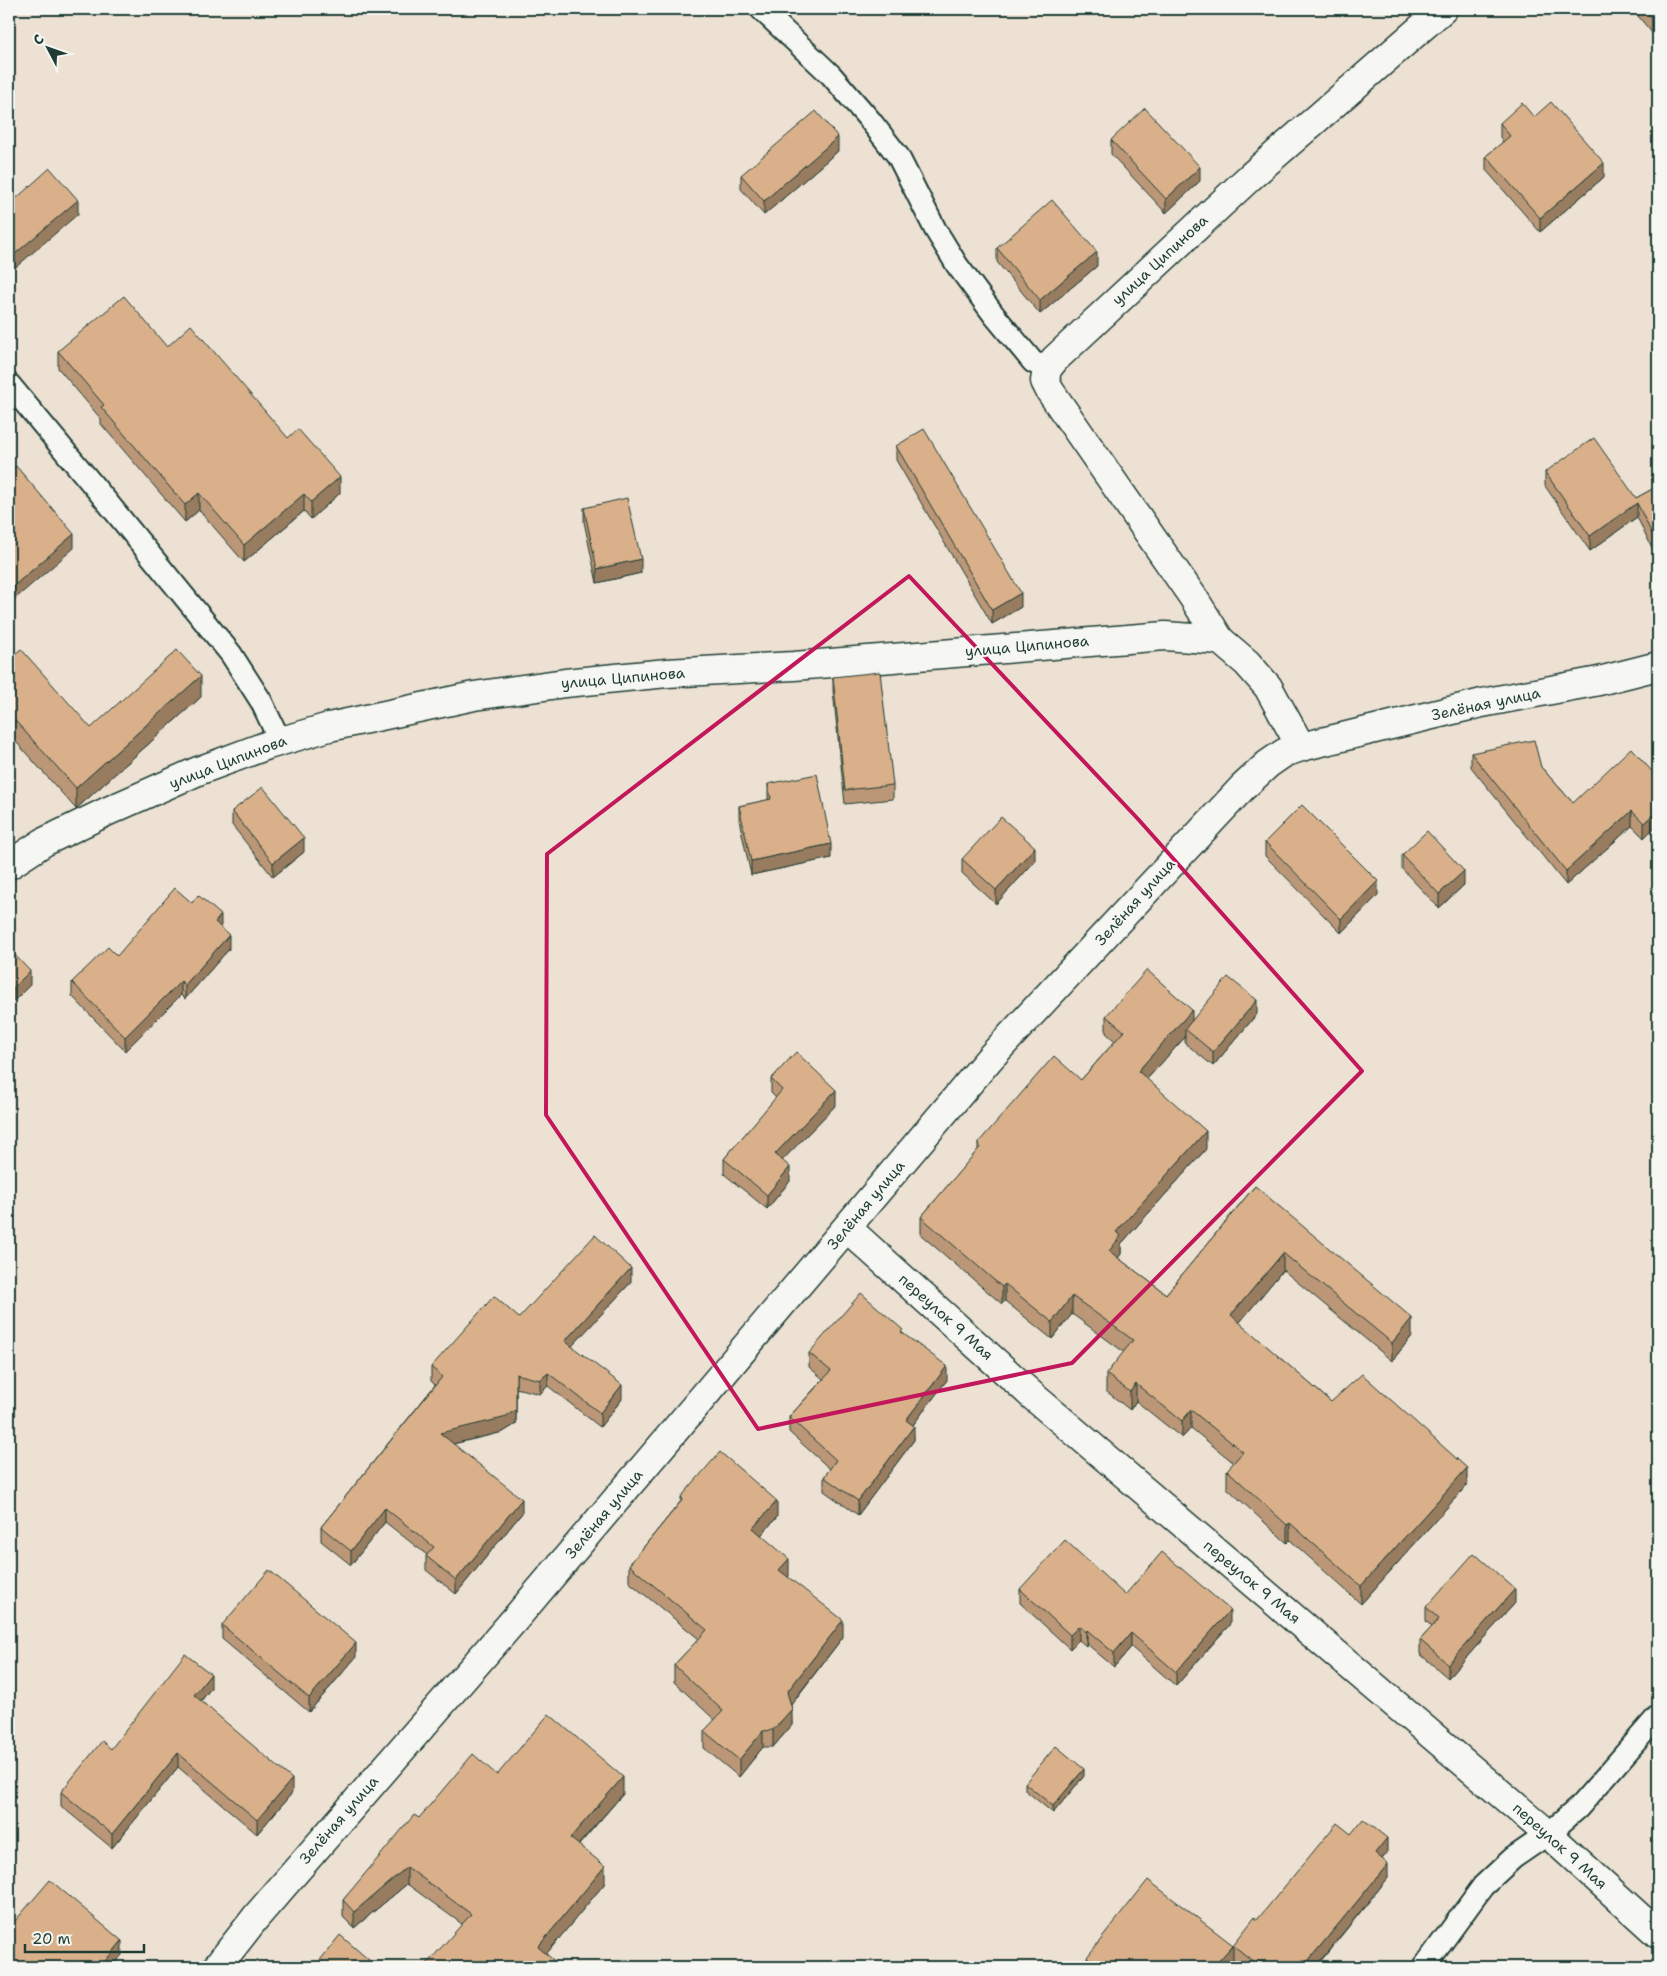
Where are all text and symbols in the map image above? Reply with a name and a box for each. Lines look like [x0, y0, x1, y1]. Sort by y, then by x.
north arrow [22, 22, 72, 72]
text: С [29, 30, 48, 49]
street label: улица Ципинова [1108, 210, 1213, 310]
street label: улица Ципинова [964, 631, 1090, 661]
street label: улица Ципинова [560, 663, 686, 693]
street label: Зелёная улица [1430, 683, 1543, 725]
street label: улица Ципинова [166, 730, 290, 794]
street label: Зелёная улица [1091, 854, 1180, 950]
street label: Зелёная улица [823, 1156, 910, 1254]
street label: переулок 9 Мая [895, 1269, 997, 1365]
street label: Зелёная улица [561, 1465, 648, 1563]
street label: переулок 9 Мая [1199, 1536, 1305, 1628]
street label: Зелёная улица [295, 1771, 383, 1868]
street label: переулок 9 Мая [1509, 1798, 1611, 1894]
scale bar [25, 1921, 144, 1953]
text: 20 m [32, 1929, 71, 1949]

